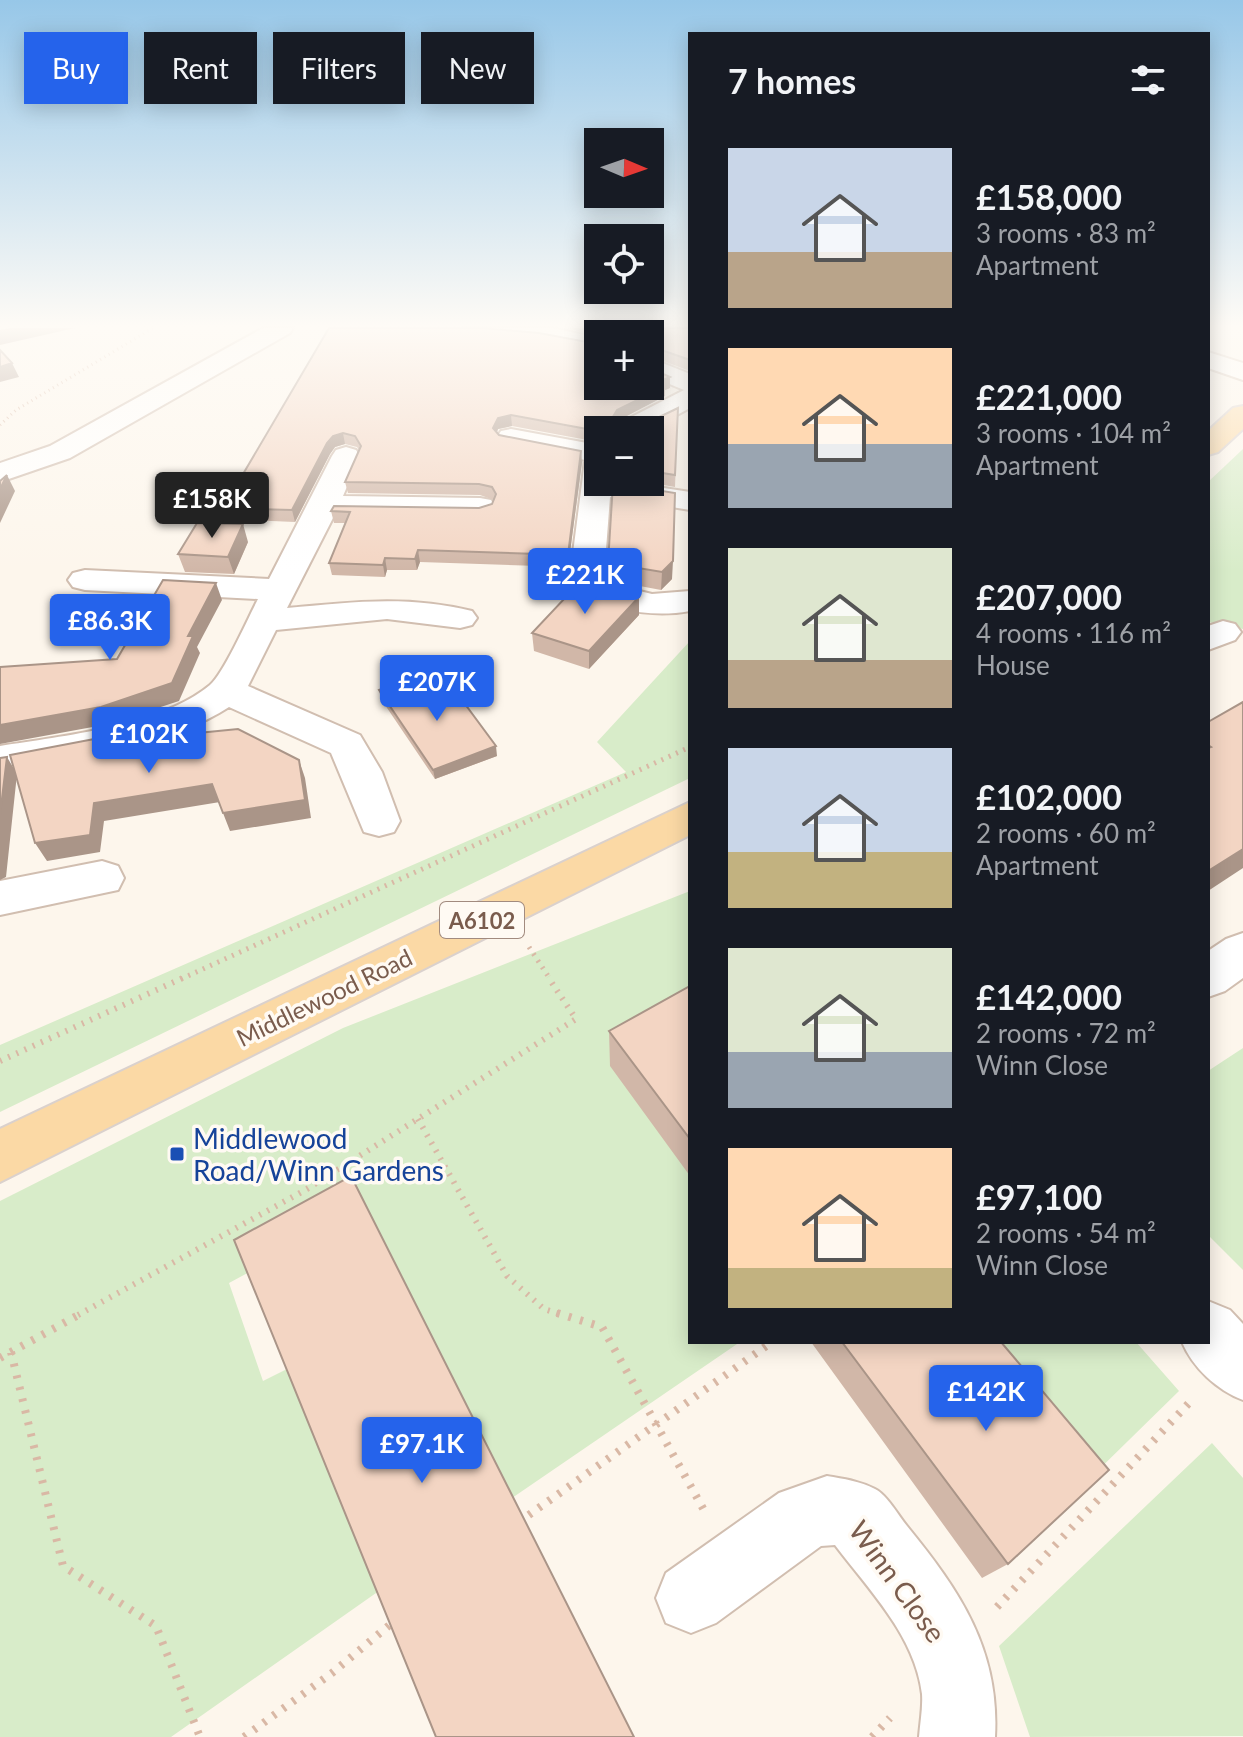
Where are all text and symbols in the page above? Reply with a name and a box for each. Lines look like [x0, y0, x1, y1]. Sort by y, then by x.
chip: Buy [24, 32, 128, 104]
chip: Rent [144, 32, 257, 104]
chip: Filters [273, 32, 405, 104]
chip: New [421, 32, 534, 104]
icon: filters [1126, 58, 1170, 102]
text: 7 homes [728, 60, 856, 101]
north arrow [584, 128, 664, 208]
map controls [584, 128, 664, 496]
text: £158,000 [976, 176, 1122, 217]
icon: home [792, 180, 888, 276]
text: 3 rooms · 83 m² [976, 217, 1156, 249]
button: locate [584, 224, 664, 304]
text: Apartment [976, 249, 1099, 281]
button: + [584, 320, 664, 400]
text: £221,000 [976, 376, 1122, 417]
icon: home [792, 380, 888, 476]
button: − [584, 416, 664, 496]
text: 3 rooms · 104 m² [976, 417, 1171, 449]
text: Apartment [976, 449, 1099, 481]
pin: £158K [156, 472, 268, 540]
text: £158K [173, 482, 251, 514]
pin: £221K [529, 548, 641, 616]
text: £221K [546, 558, 624, 590]
text: £207,000 [976, 576, 1122, 617]
icon: home [792, 580, 888, 676]
pin: £86.3K [45, 594, 175, 662]
text: £86.3K [68, 604, 152, 636]
text: 4 rooms · 116 m² [976, 617, 1171, 649]
text: House [976, 649, 1050, 681]
pin: £207K [381, 655, 493, 723]
text: £207K [398, 665, 476, 697]
pin: £102K [93, 707, 205, 775]
text: £102K [110, 717, 188, 749]
text: £102,000 [976, 776, 1122, 817]
icon: home [792, 780, 888, 876]
text: 2 rooms · 60 m² [976, 817, 1156, 849]
text: Apartment [976, 849, 1099, 881]
road number: A6102 [440, 902, 524, 938]
street label: Middlewood Road [231, 942, 417, 1052]
text: £142,000 [976, 976, 1122, 1017]
icon: home [792, 980, 888, 1076]
text: 2 rooms · 72 m² [976, 1017, 1156, 1049]
text: Winn Close [976, 1049, 1108, 1081]
place label: Middlewood Road/Winn Gardens [193, 1121, 444, 1187]
marker: Middlewood Road/Winn Gardens [168, 1145, 186, 1163]
text: £97,100 [976, 1176, 1102, 1217]
icon: home [792, 1180, 888, 1276]
text: 2 rooms · 54 m² [976, 1217, 1156, 1249]
text: Winn Close [976, 1249, 1108, 1281]
pin: £142K [930, 1365, 1042, 1433]
text: £142K [947, 1375, 1025, 1407]
pin: £97.1K [357, 1417, 487, 1485]
text: £97.1K [380, 1427, 464, 1459]
street label: Winn Close [842, 1514, 954, 1648]

